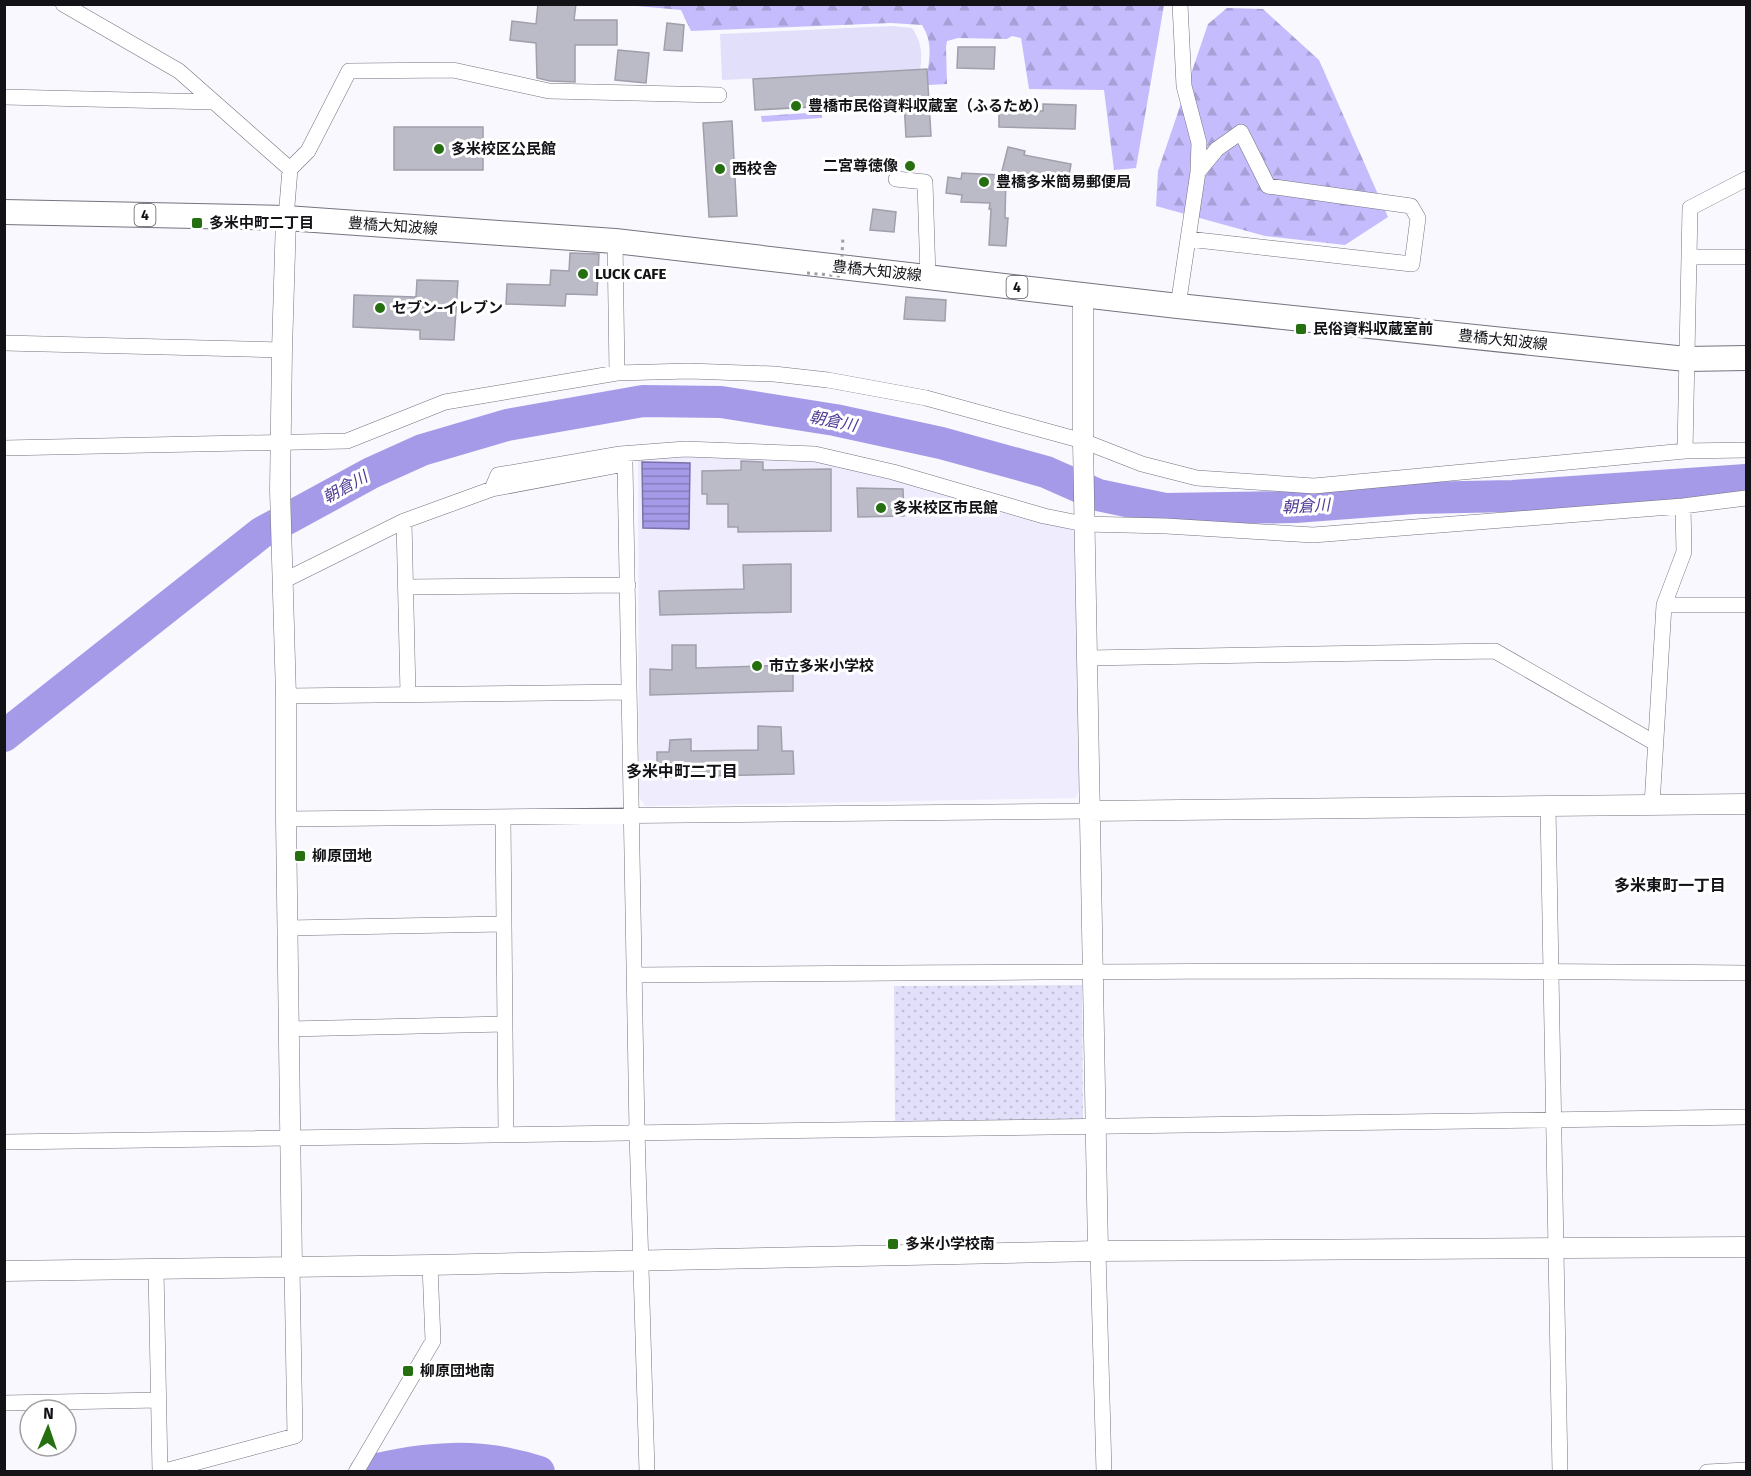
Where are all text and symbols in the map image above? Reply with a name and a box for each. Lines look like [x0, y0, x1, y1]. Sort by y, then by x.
place label: 豊橋市民俗資料収蔵室（ふるため） [808, 97, 1048, 115]
marker: 豊橋市民俗資料収蔵室（ふるため） [789, 99, 803, 113]
place label: 多米校区公民館 [451, 140, 556, 158]
marker: 多米校区公民館 [432, 142, 446, 156]
place label: 二宮尊徳像 [823, 157, 898, 175]
marker: 二宮尊徳像 [903, 159, 917, 173]
place label: 西校舎 [732, 160, 778, 178]
marker: 西校舎 [713, 162, 727, 176]
place label: 豊橋多米簡易郵便局 [996, 173, 1131, 191]
marker: 豊橋多米簡易郵便局 [977, 175, 991, 189]
road number: 4 [134, 204, 156, 226]
place label: 多米中町二丁目 [209, 214, 314, 232]
street label: 豊橋大知波線 [347, 214, 439, 238]
marker: 多米中町二丁目 [190, 216, 204, 230]
street label: 豊橋大知波線 [831, 257, 923, 285]
place label: LUCK CAFE [595, 265, 667, 283]
marker: LUCK CAFE [576, 267, 590, 281]
road number: 4 [1006, 276, 1028, 298]
place label: セブン-イレブン [392, 299, 503, 317]
marker: セブン-イレブン [373, 301, 387, 315]
place label: 民俗資料収蔵室前 [1313, 320, 1433, 338]
marker: 民俗資料収蔵室前 [1294, 322, 1308, 336]
street label: 豊橋大知波線 [1457, 326, 1549, 354]
water label: 朝倉川 [808, 407, 860, 435]
water label: 朝倉川 [319, 466, 372, 507]
water label: 朝倉川 [1282, 495, 1332, 517]
place label: 多米校区市民館 [893, 499, 998, 517]
marker: 多米校区市民館 [874, 501, 888, 515]
place label: 市立多米小学校 [769, 657, 874, 675]
marker: 市立多米小学校 [750, 659, 764, 673]
district label: 多米中町二丁目 [626, 762, 738, 781]
place label: 柳原団地 [312, 847, 372, 865]
marker: 柳原団地 [293, 849, 307, 863]
district label: 多米東町一丁目 [1614, 876, 1726, 895]
place label: 多米小学校南 [905, 1235, 995, 1253]
marker: 多米小学校南 [886, 1237, 900, 1251]
place label: 柳原団地南 [420, 1362, 495, 1380]
marker: 柳原団地南 [401, 1364, 415, 1378]
north arrow [18, 1398, 78, 1458]
text: N [43, 1404, 54, 1423]

